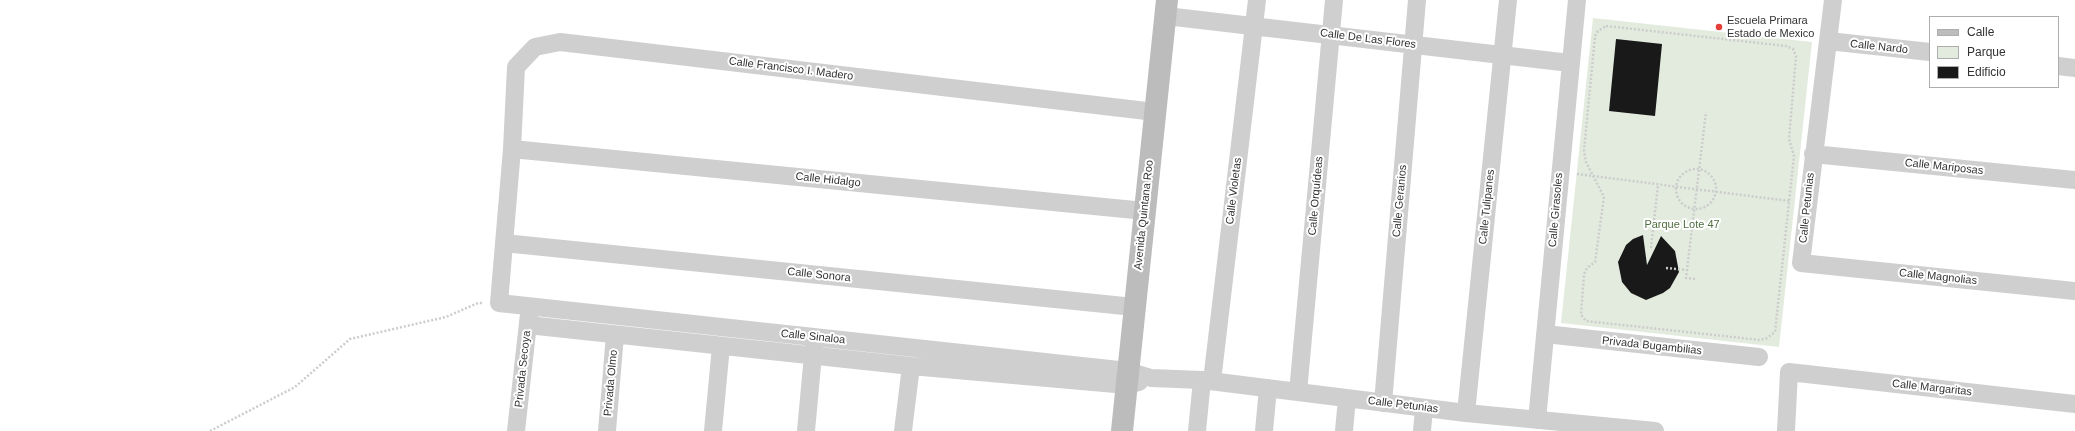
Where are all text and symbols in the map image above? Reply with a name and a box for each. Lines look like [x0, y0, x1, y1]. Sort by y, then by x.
place label: Escuela Primara Estado de Mexico [1727, 14, 1814, 40]
legend [1929, 16, 2059, 88]
marker: Escuela Primara Estado de Mexico [1714, 22, 1724, 32]
text: Calle [1967, 25, 1994, 39]
street label: Calle De Las Flores [1319, 27, 1417, 51]
street label: Calle Nardo [1849, 37, 1909, 57]
text: Parque [1967, 45, 2006, 59]
street label: Calle Francisco I. Madero [728, 55, 854, 83]
text: Edificio [1967, 65, 2006, 79]
street label: Calle Orquídeas [1306, 156, 1326, 236]
street label: Calle Mariposas [1904, 156, 1984, 178]
street label: Calle Violetas [1223, 157, 1245, 225]
street label: Avenida Quintana Roo [1132, 159, 1156, 271]
street label: Calle Geranios [1390, 164, 1410, 238]
street label: Calle Tulipanes [1476, 169, 1498, 245]
street label: Calle Hidalgo [795, 170, 861, 190]
street label: Calle Girasoles [1546, 172, 1566, 248]
street label: Calle Petunias [1797, 172, 1817, 244]
park label: Parque Lote 47 [1644, 218, 1720, 232]
street label: Calle Sonora [787, 265, 851, 285]
street label: Calle Magnolias [1898, 266, 1978, 288]
street label: Calle Sinaloa [780, 327, 846, 347]
street label: Privada Secoya [512, 330, 534, 408]
street label: Privada Bugambilias [1601, 334, 1703, 358]
street label: Privada Olmo [602, 349, 620, 417]
street label: Calle Margaritas [1891, 377, 1973, 399]
street label: Calle Petunias [1367, 394, 1439, 416]

